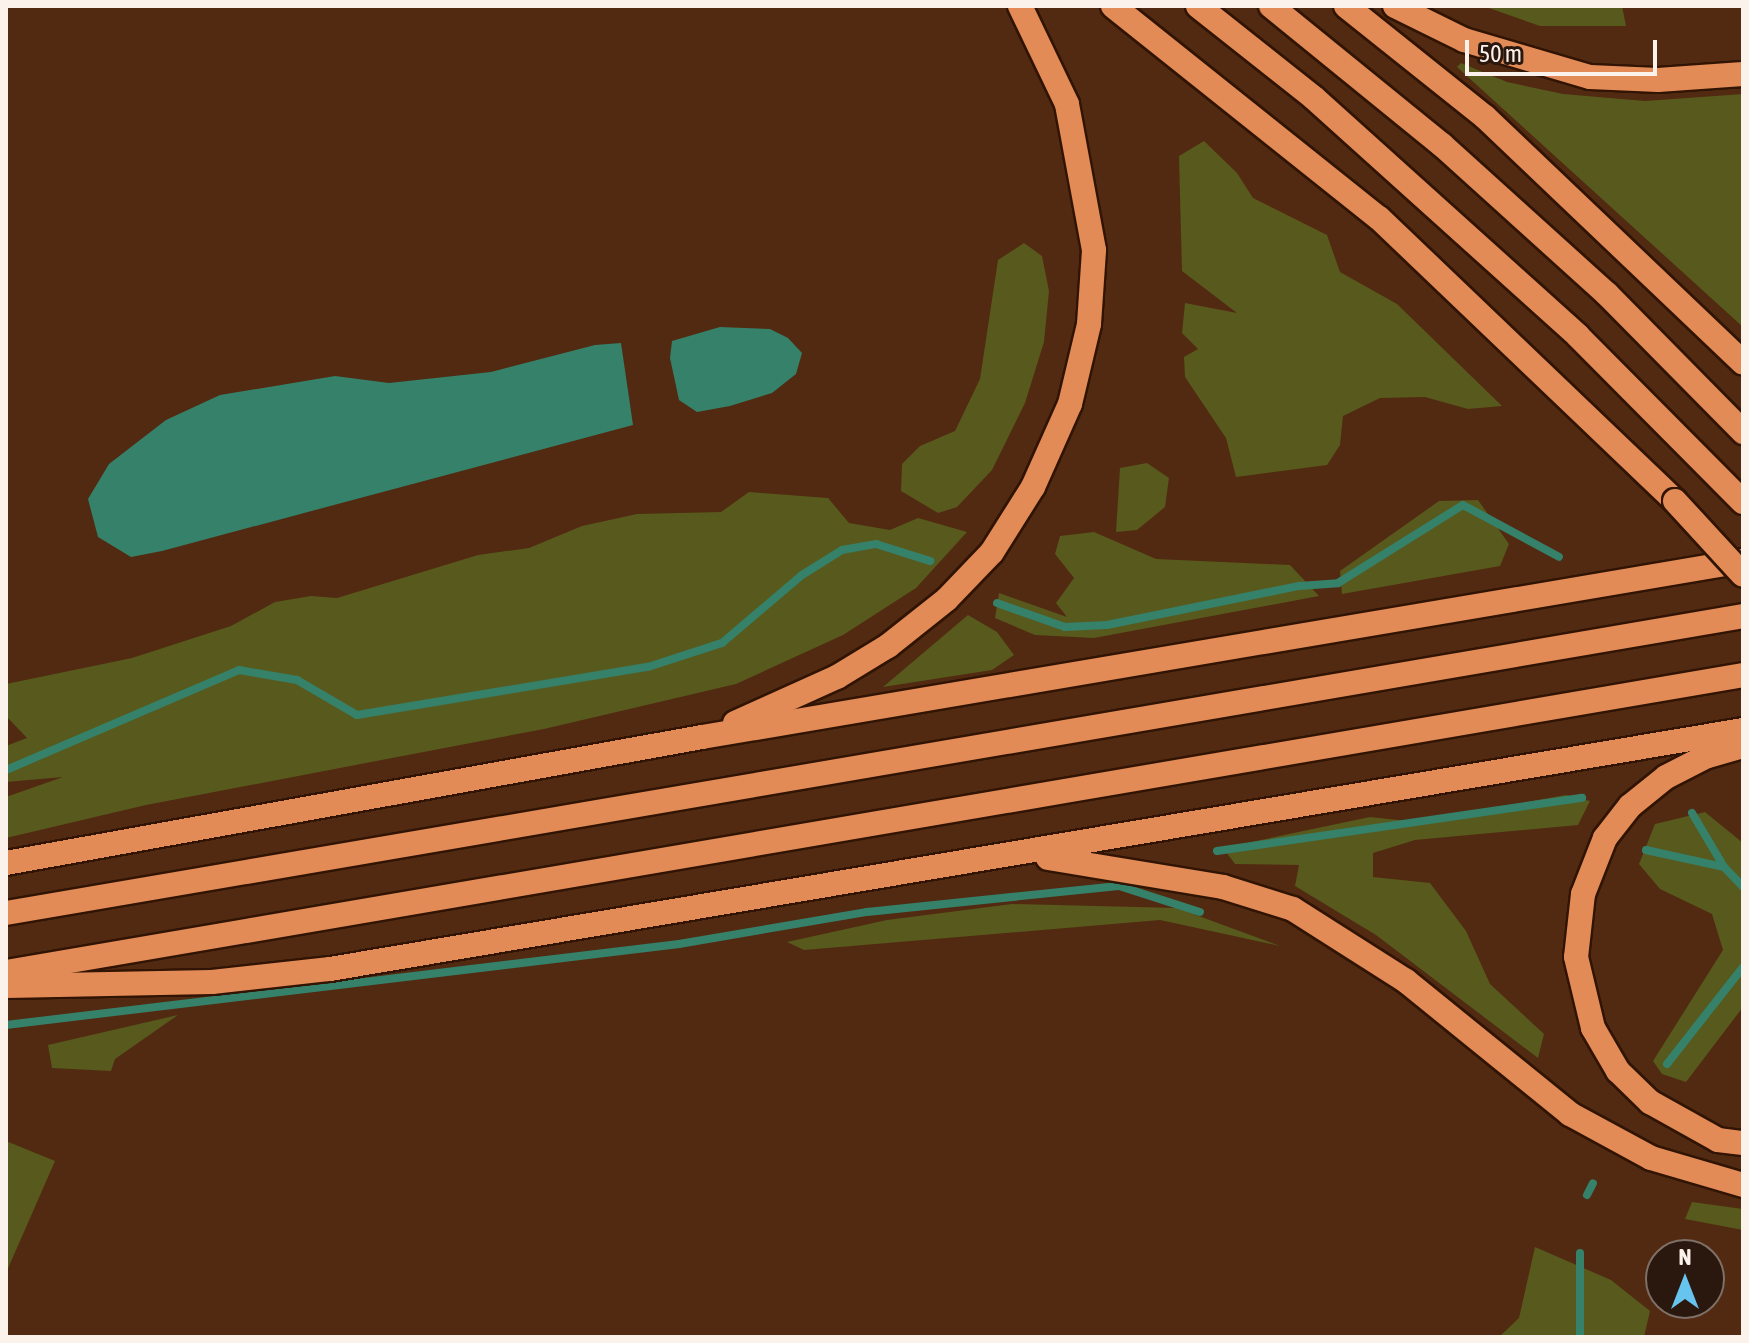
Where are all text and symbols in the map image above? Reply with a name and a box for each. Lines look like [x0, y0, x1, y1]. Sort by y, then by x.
scale bar [1469, 24, 1661, 74]
text: 50 m [1479, 40, 1522, 67]
north arrow [1645, 1239, 1725, 1319]
text: N [1679, 1244, 1691, 1270]

